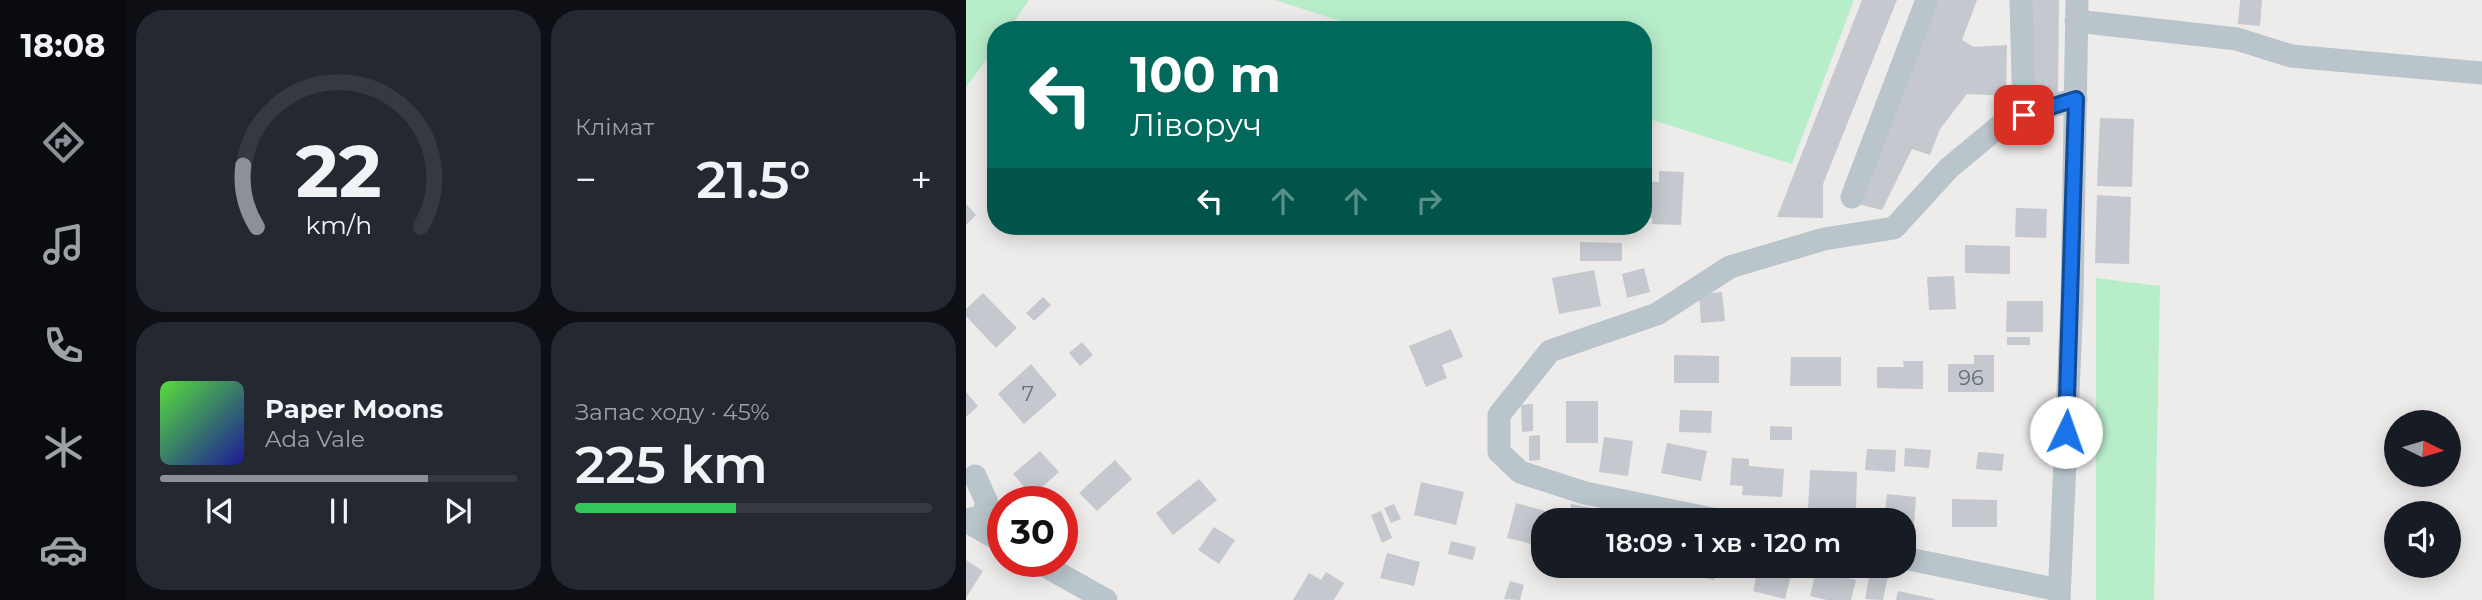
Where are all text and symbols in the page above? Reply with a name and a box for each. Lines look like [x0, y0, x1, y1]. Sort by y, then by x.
text: 18:08 [21, 26, 105, 65]
text: 100 m [1130, 45, 1281, 104]
icon: left [1015, 49, 1106, 140]
pin [1994, 85, 2054, 145]
icon: arrive [2005, 96, 2043, 134]
text: Ліворуч [1130, 105, 1262, 144]
text: Клімат [575, 113, 654, 141]
icon: directions [39, 118, 88, 167]
text: 22 [296, 127, 381, 215]
text: 21.5° [696, 148, 811, 211]
text: − [575, 156, 597, 203]
text: + [910, 156, 932, 203]
icon: left [1191, 182, 1229, 220]
icon: ahead [1264, 182, 1302, 220]
icon: ahead [1337, 182, 1375, 220]
icon: right [1410, 182, 1448, 220]
text: km/h [305, 210, 372, 240]
icon: music [39, 220, 88, 269]
icon: phone [39, 321, 88, 370]
house number: 96 [1958, 365, 1984, 390]
house number: 7 [1022, 381, 1034, 406]
text: Paper Moons [265, 393, 443, 425]
position arrow [2029, 395, 2103, 469]
text: Запас ходу · 45% [575, 398, 770, 426]
north arrow [2384, 410, 2460, 486]
map controls [2384, 410, 2461, 578]
icon: climate [39, 423, 88, 472]
text: Ada Vale [265, 425, 365, 453]
text: 225 km [575, 433, 768, 496]
speed limit sign: 30 [987, 486, 1078, 577]
icon: previous [201, 492, 239, 530]
icon: pause [320, 492, 358, 530]
icon: next [439, 492, 477, 530]
button: sound [2384, 501, 2461, 578]
icon: car [39, 525, 88, 574]
text: 18:09 · 1 хв · 120 m [1606, 527, 1841, 559]

